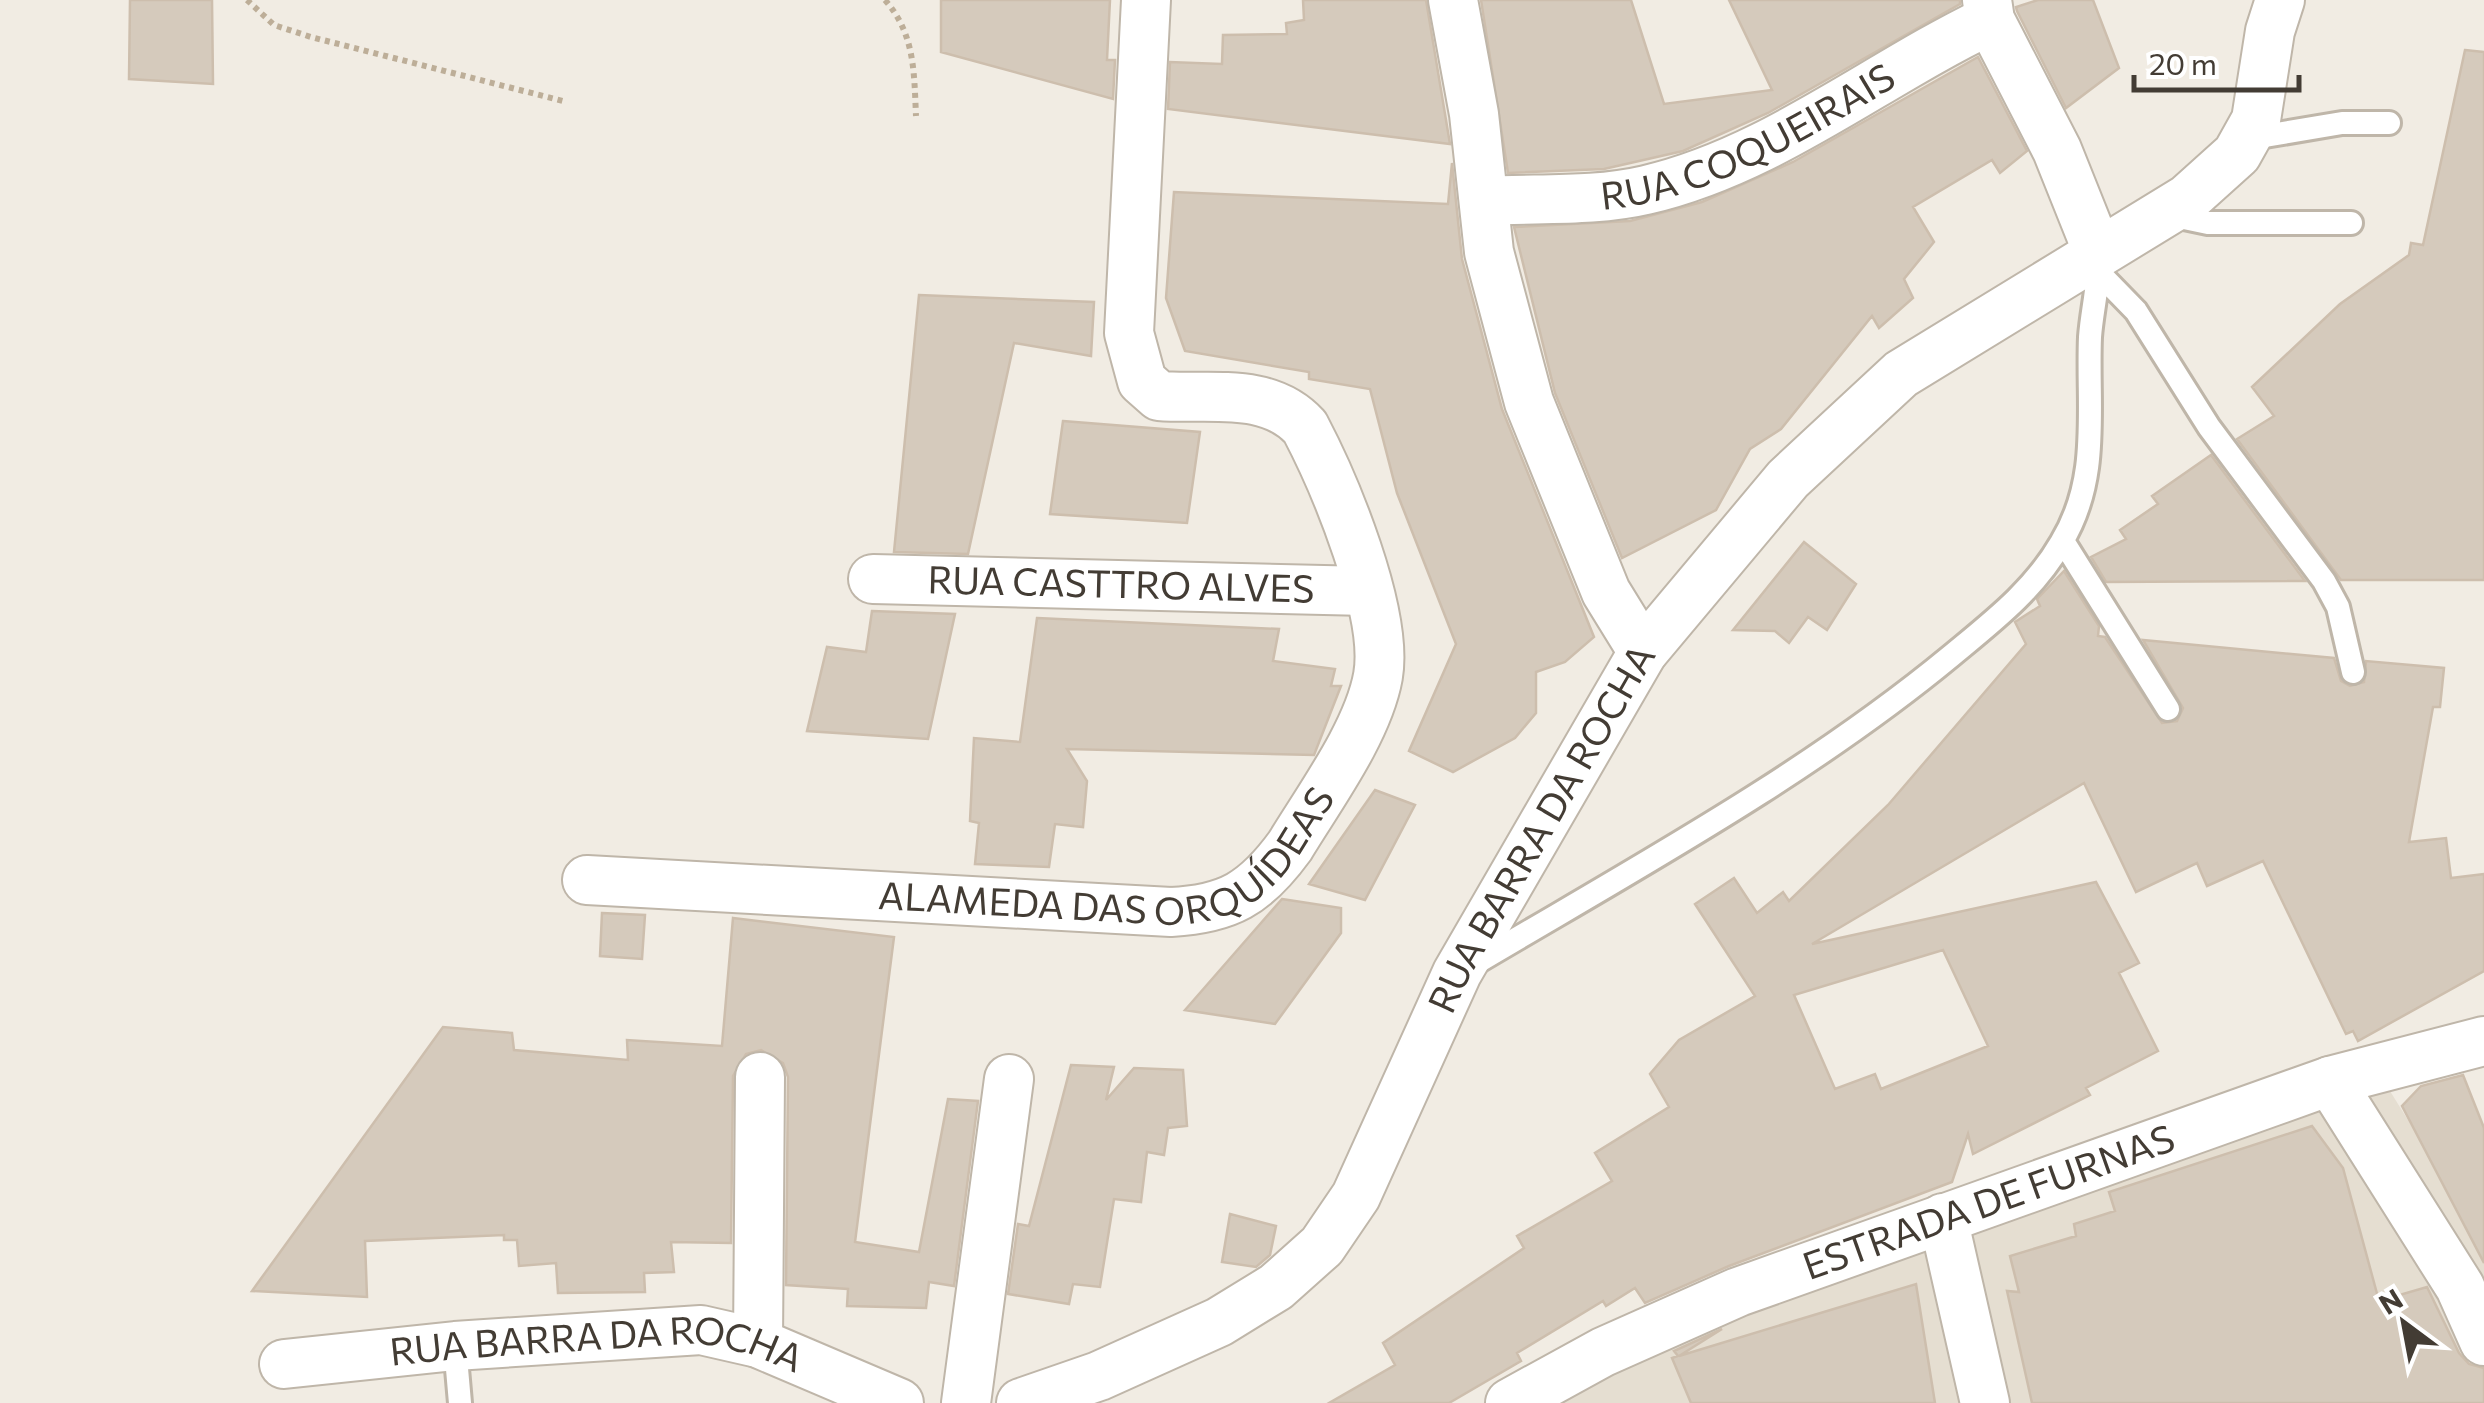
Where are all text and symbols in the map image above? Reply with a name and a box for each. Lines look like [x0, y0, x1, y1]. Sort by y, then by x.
scale bar [2134, 30, 2299, 92]
text: 20 m [2149, 44, 2217, 81]
street label: RUA COQUEIRAIS [1598, 51, 1902, 218]
street label: RUA CASTTRO ALVES [927, 554, 1315, 611]
street label: RUA BARRA DA ROCHA [1416, 635, 1663, 1019]
street label: ALAMEDA DAS ORQUÍDEAS [877, 777, 1343, 934]
street label: ESTRADA DE FURNAS [1796, 1113, 2180, 1288]
north arrow [2354, 1273, 2454, 1373]
text: N [2372, 1281, 2408, 1321]
street label: RUA BARRA DA ROCHA [387, 1303, 811, 1381]

